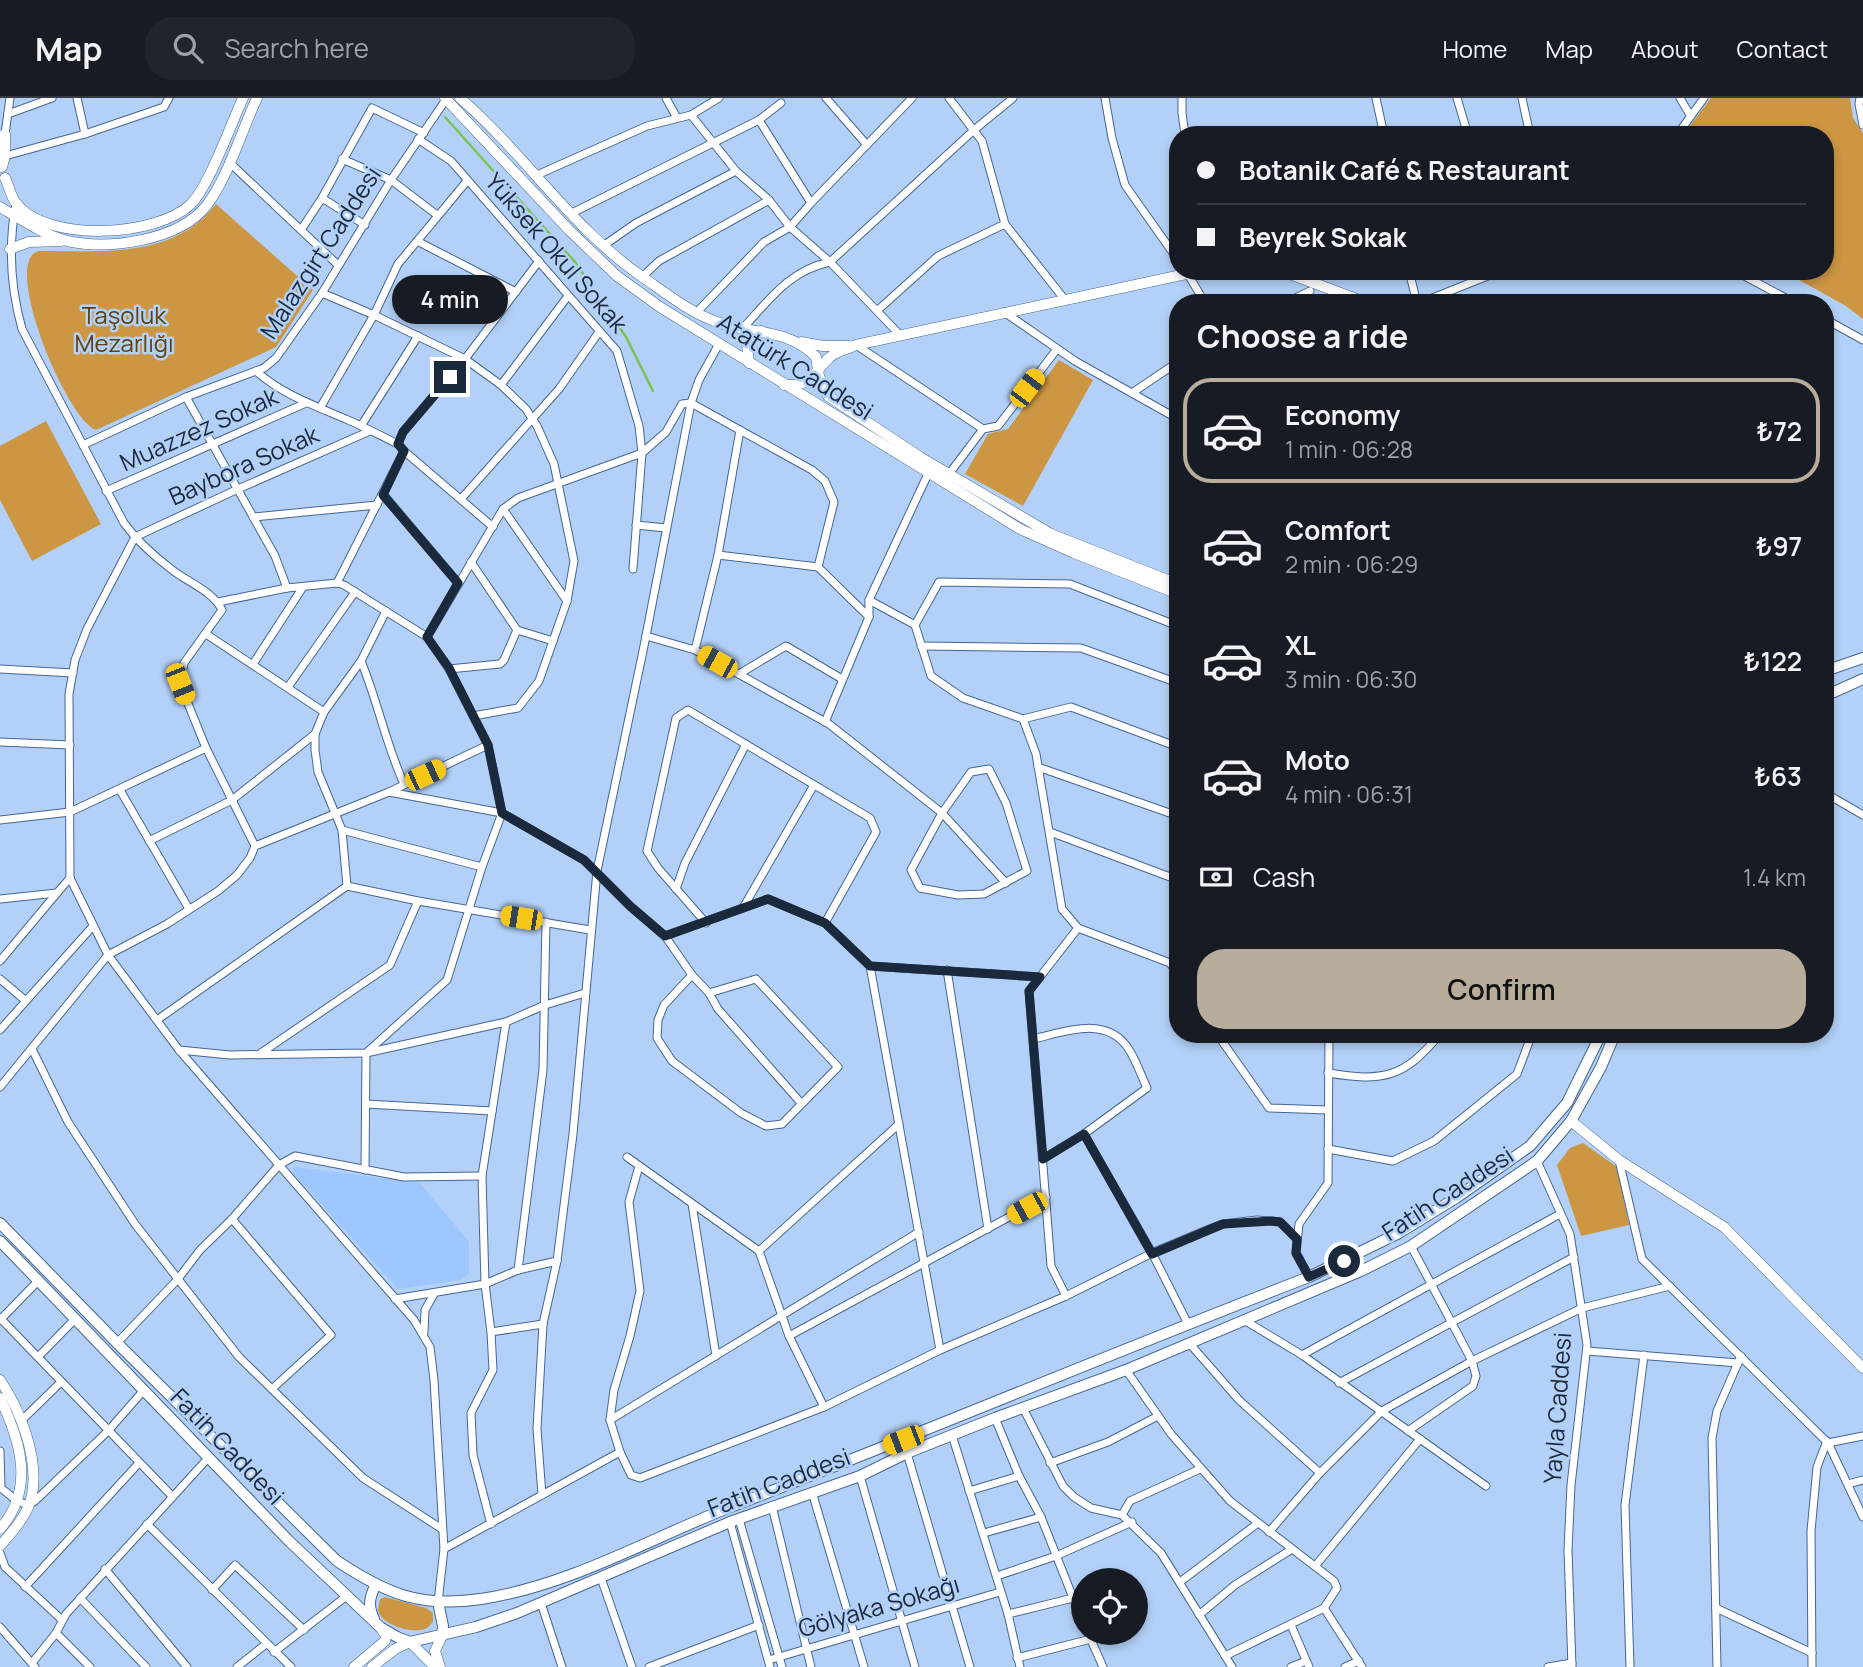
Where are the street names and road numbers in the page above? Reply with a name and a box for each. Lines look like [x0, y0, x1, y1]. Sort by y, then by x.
street label: Malazgirt Caddesi [252, 160, 388, 345]
street label: Yüksek Okul Sokak [479, 165, 636, 340]
street label: Atatürk Caddesi [712, 305, 880, 427]
street label: Muazzez Sokak [114, 379, 284, 478]
street label: Baybora Sokak [163, 416, 325, 512]
street label: Fatih Caddesi [1375, 1138, 1519, 1248]
street label: Yayla Caddesi [1535, 1331, 1578, 1485]
street label: Fatih Caddesi [164, 1380, 292, 1512]
street label: Fatih Caddesi [702, 1439, 855, 1524]
street label: Gölyaka Sokağı [794, 1567, 963, 1644]

